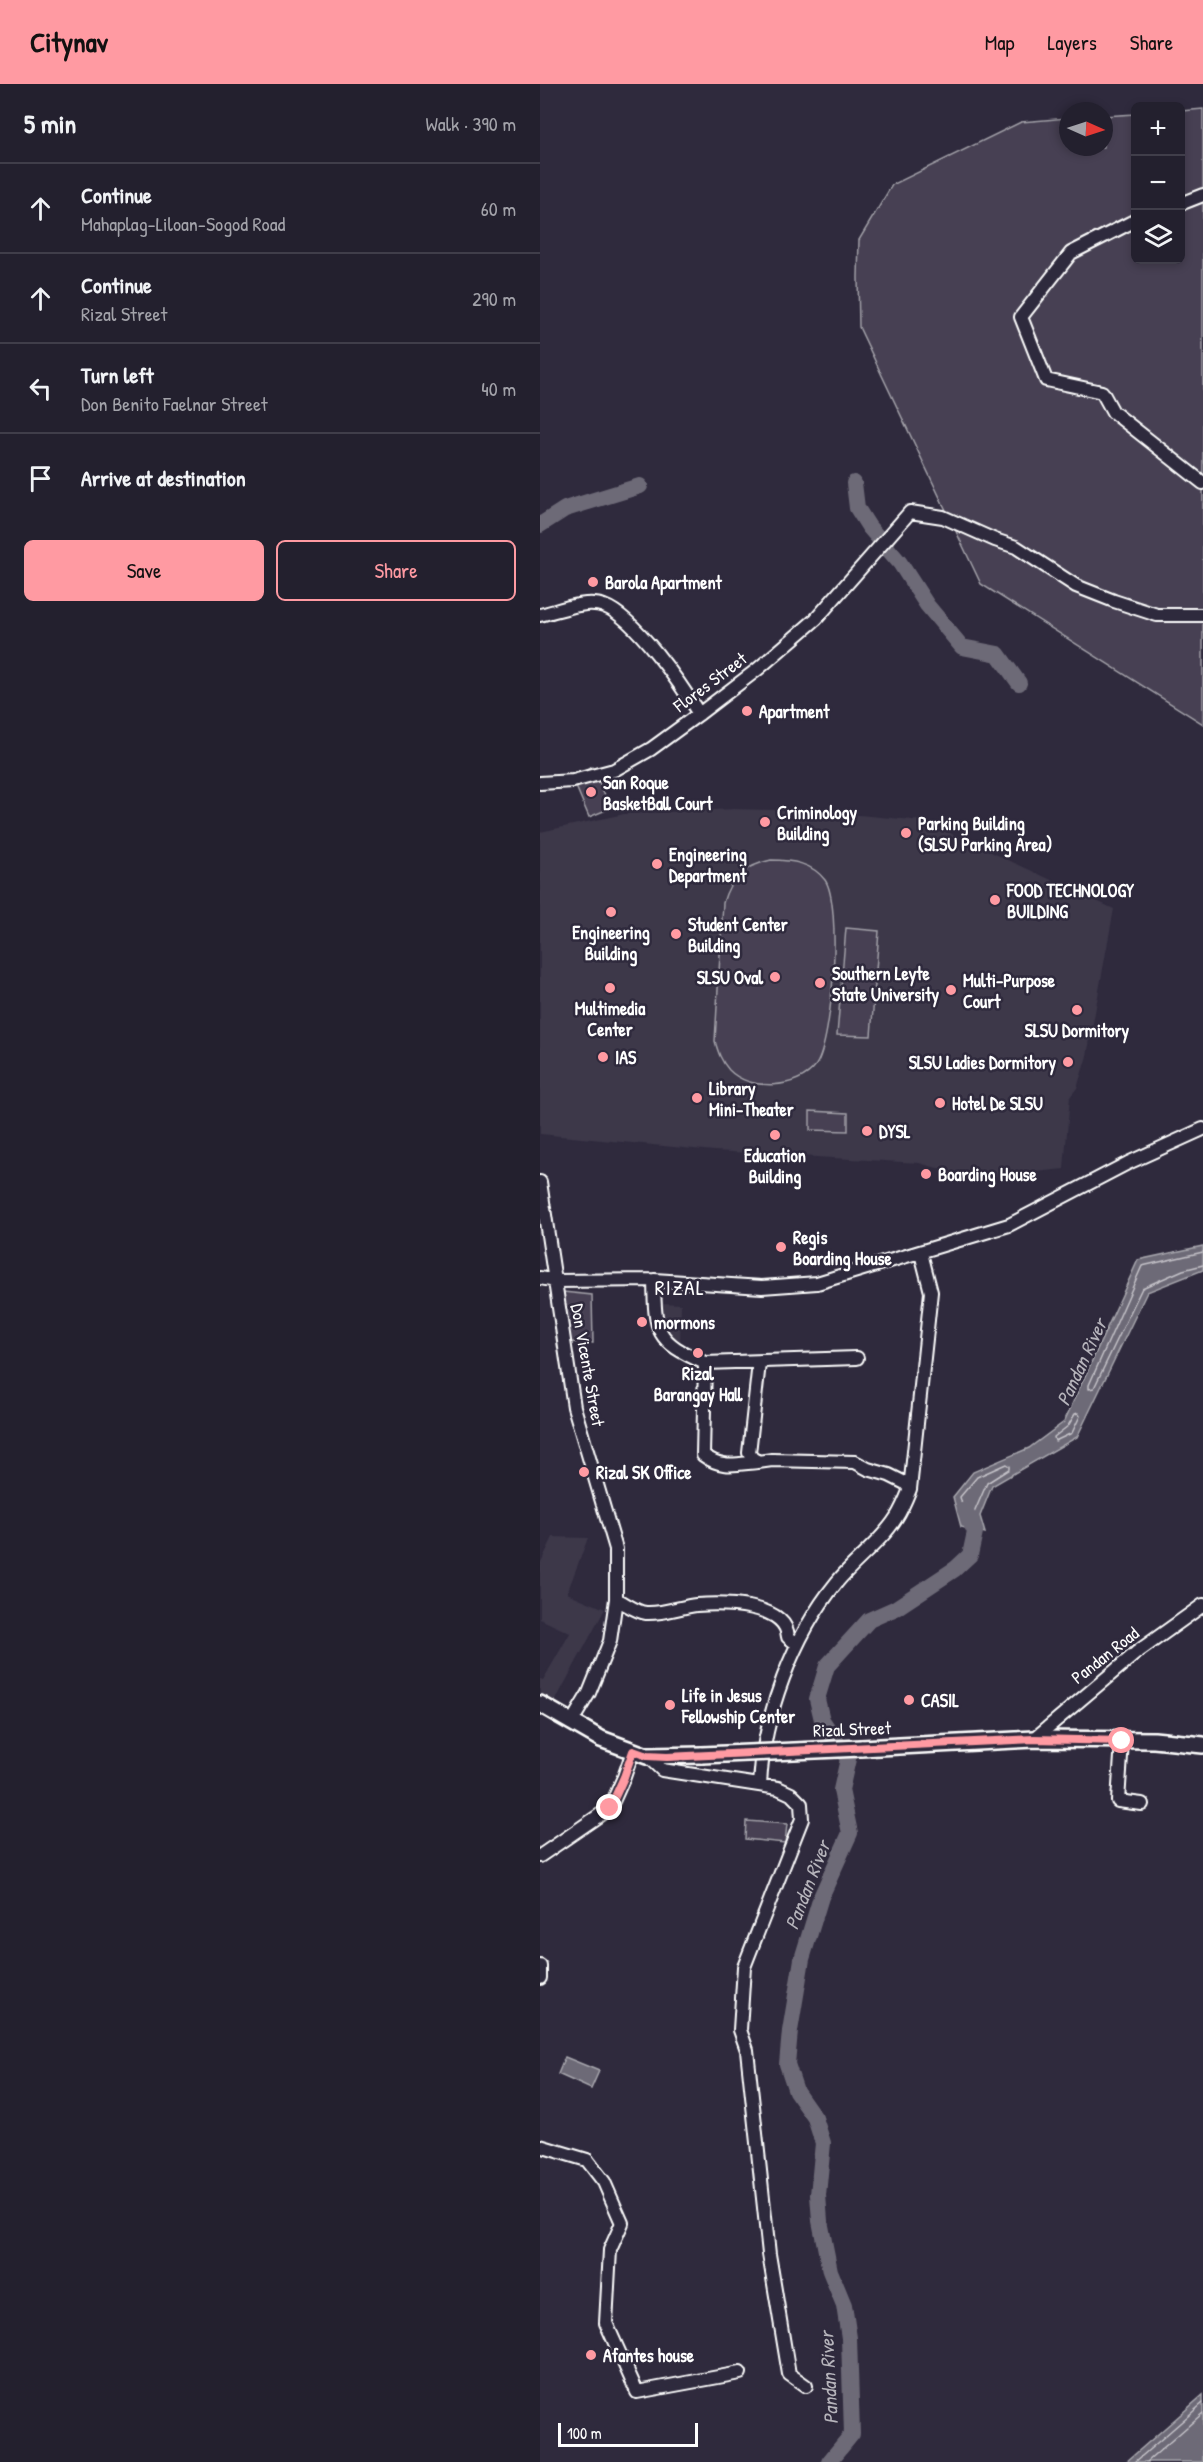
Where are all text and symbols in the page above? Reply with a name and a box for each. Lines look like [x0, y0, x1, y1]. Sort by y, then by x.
text: Citynav [30, 23, 108, 61]
text: Map [985, 28, 1014, 57]
text: Layers [1047, 28, 1097, 57]
text: Share [1130, 28, 1173, 57]
north arrow [1059, 102, 1113, 156]
map controls [1131, 102, 1185, 264]
button: + [1131, 102, 1185, 156]
text: 5 min [24, 106, 76, 141]
text: Walk · 390 m [426, 110, 516, 137]
button: − [1131, 156, 1185, 210]
text: Continue [81, 180, 152, 210]
icon: ahead [24, 192, 57, 225]
text: 60 m [481, 195, 516, 222]
text: Mahaplag-Liloan-Sogod Road [81, 210, 285, 237]
button: layers [1131, 210, 1185, 264]
text: Continue [81, 270, 152, 300]
icon: ahead [24, 282, 57, 315]
text: 290 m [472, 285, 516, 312]
text: Rizal Street [81, 300, 167, 327]
text: Turn left [81, 360, 154, 390]
icon: left [24, 372, 57, 405]
text: 40 m [481, 375, 516, 402]
text: Don Benito Faelnar Street [81, 390, 268, 417]
icon: arrive [24, 462, 57, 495]
text: Arrive at destination [81, 463, 246, 493]
button: Save [24, 540, 264, 601]
button: Share [276, 540, 516, 601]
place label: Barola Apartment [605, 570, 723, 596]
marker: Barola Apartment [586, 575, 600, 589]
street label: Flores Street [667, 646, 752, 718]
place label: Apartment [759, 699, 830, 725]
marker: Apartment [740, 704, 754, 718]
place label: San Roque BasketBall Court [603, 770, 713, 816]
marker: San Roque BasketBall Court [584, 785, 598, 799]
place label: Criminology Building [777, 800, 858, 847]
place label: Parking Building (SLSU Parking Area) [918, 811, 1052, 858]
marker: Criminology Building [758, 815, 772, 829]
marker: Parking Building (SLSU Parking Area) [899, 826, 913, 840]
place label: Engineering Department [669, 842, 747, 889]
marker: Engineering Department [650, 857, 664, 871]
place label: FOOD TECHNOLOGY BUILDING [1006, 878, 1135, 924]
marker: FOOD TECHNOLOGY BUILDING [988, 893, 1002, 907]
marker: Engineering Building [604, 905, 618, 919]
place label: Student Center Building [688, 912, 788, 959]
place label: Engineering Building [572, 920, 650, 967]
marker: Student Center Building [669, 927, 683, 941]
place label: Southern Leyte State University [832, 961, 940, 1008]
place label: SLSU Oval [697, 965, 764, 990]
place label: Multi-Purpose Court [963, 968, 1056, 1014]
marker: SLSU Oval [768, 970, 782, 984]
marker: Southern Leyte State University [813, 976, 827, 990]
marker: Multimedia Center [603, 981, 617, 995]
marker: Multi-Purpose Court [944, 983, 958, 997]
place label: Multimedia Center [575, 996, 646, 1042]
marker: SLSU Dormitory [1070, 1003, 1084, 1017]
place label: SLSU Dormitory [1025, 1018, 1130, 1044]
place label: IAS [615, 1045, 637, 1070]
marker: IAS [596, 1050, 610, 1064]
place label: SLSU Ladies Dormitory [909, 1050, 1056, 1076]
marker: SLSU Ladies Dormitory [1061, 1055, 1075, 1069]
place label: Library Mini-Theater [709, 1076, 794, 1122]
marker: Library Mini-Theater [690, 1091, 704, 1105]
place label: Hotel De SLSU [952, 1091, 1043, 1116]
marker: Hotel De SLSU [933, 1096, 947, 1110]
place label: DYSL [879, 1119, 911, 1144]
marker: DYSL [860, 1124, 874, 1138]
marker: Education Building [768, 1128, 782, 1142]
place label: Education Building [744, 1143, 806, 1190]
place label: Boarding House [938, 1162, 1038, 1188]
marker: Boarding House [919, 1167, 933, 1181]
place label: Regis Boarding House [793, 1225, 893, 1272]
marker: Regis Boarding House [774, 1240, 788, 1254]
district label: RIZAL [655, 1273, 705, 1302]
street label: Don Vicente Street [565, 1302, 611, 1429]
place label: mormons [654, 1310, 715, 1335]
water label: Pandan River [1049, 1312, 1114, 1410]
marker: mormons [635, 1315, 649, 1329]
marker: Rizal Barangay Hall [691, 1346, 705, 1360]
place label: Rizal Barangay Hall [654, 1361, 743, 1408]
place label: Rizal SK Office [596, 1460, 692, 1485]
marker: Rizal SK Office [577, 1465, 591, 1479]
street label: Pandan Road [1066, 1621, 1144, 1689]
place label: Life in Jesus Fellowship Center [681, 1683, 795, 1730]
place label: CASIL [921, 1688, 959, 1713]
marker: CASIL [902, 1693, 916, 1707]
marker: Life in Jesus Fellowship Center [663, 1698, 677, 1712]
street label: Rizal Street [813, 1715, 892, 1743]
route start [1108, 1727, 1134, 1753]
route end [596, 1794, 622, 1820]
water label: Pandan River [778, 1835, 837, 1933]
water label: Pandan River [812, 2329, 844, 2425]
place label: Afantes house [603, 2343, 695, 2368]
marker: Afantes house [584, 2348, 598, 2362]
scale bar [558, 2420, 698, 2448]
text: 100 m [567, 2422, 602, 2444]

